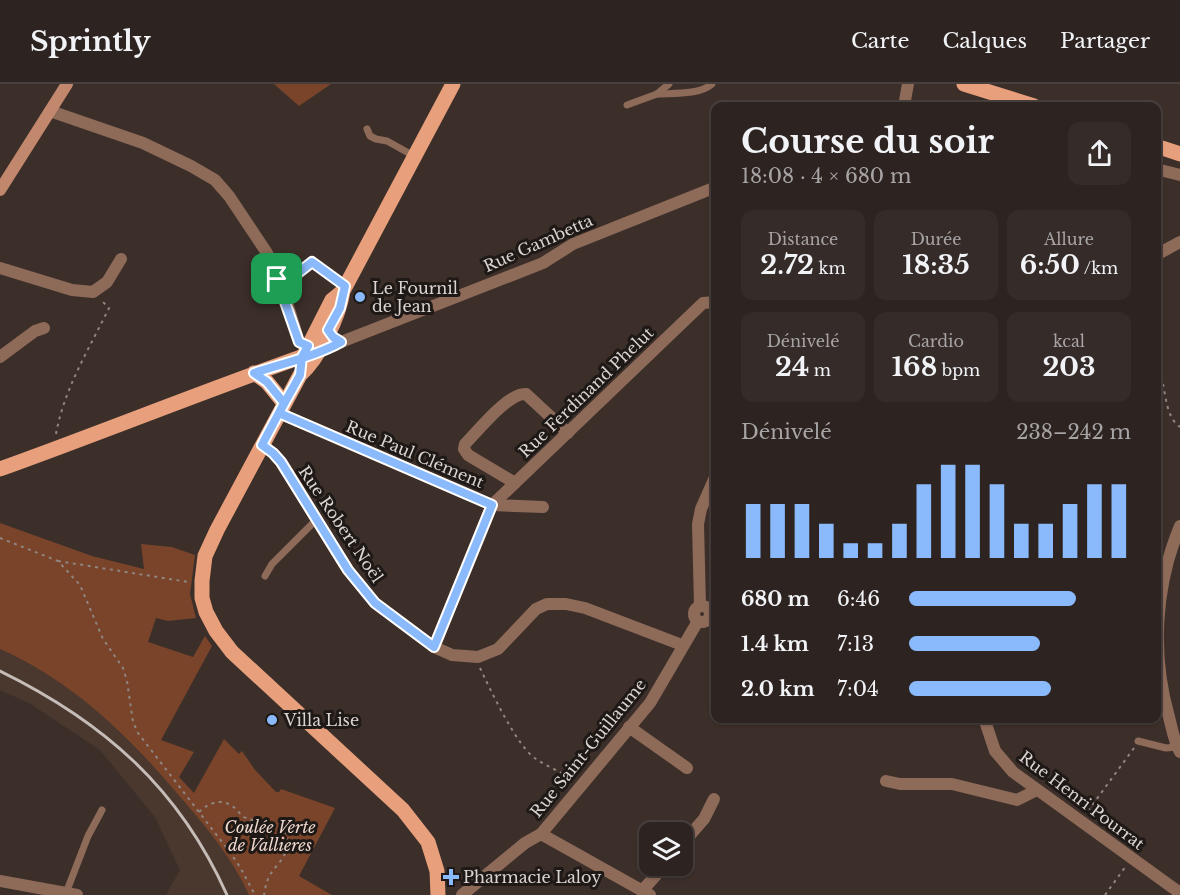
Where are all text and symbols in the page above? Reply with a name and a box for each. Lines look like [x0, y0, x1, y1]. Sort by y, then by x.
text: Sprintly [30, 24, 151, 59]
text: Carte [851, 28, 909, 54]
text: Calques [942, 28, 1027, 54]
text: Partager [1060, 28, 1150, 54]
text: Course du soir [741, 121, 994, 162]
button: share [1068, 122, 1131, 185]
text: 18:08 · 4 × 680 m [741, 164, 911, 188]
street label: Rue Gambetta [480, 210, 596, 276]
text: Distance [768, 229, 838, 249]
text: Durée [911, 229, 961, 249]
text: Allure [1044, 229, 1094, 249]
text: 2.72 [760, 249, 814, 281]
text: 18:35 [902, 249, 970, 281]
text: 6:50 [1020, 249, 1080, 281]
pin [251, 253, 302, 304]
text: km [814, 258, 846, 278]
text: /km [1080, 258, 1118, 278]
icon: arrive [260, 262, 293, 295]
place label: Le Fournil de Jean [372, 278, 458, 316]
marker: Le Fournil de Jean [353, 290, 367, 304]
street label: Rue Ferdinand Phelut [514, 322, 658, 462]
text: Dénivelé [767, 331, 839, 351]
text: Cardio [908, 331, 964, 351]
text: kcal [1053, 331, 1085, 351]
text: 24 [775, 351, 809, 383]
text: 168 [892, 351, 937, 383]
text: 203 [1042, 351, 1096, 383]
text: m [809, 360, 831, 380]
text: bpm [937, 360, 980, 380]
street label: Rue Paul Clément [343, 416, 487, 492]
text: Dénivelé [741, 420, 832, 444]
text: 238–242 m [1016, 420, 1131, 444]
street label: Rue Robert Noël [294, 462, 388, 586]
text: 680 m [741, 587, 810, 611]
text: 6:46 [837, 587, 880, 611]
text: 1.4 km [741, 632, 809, 656]
text: 7:13 [837, 632, 874, 656]
street label: Rue Saint-Guillaume [526, 675, 650, 821]
text: 2.0 km [741, 677, 815, 701]
text: 7:04 [837, 677, 879, 701]
place label: Villa Lise [283, 710, 359, 730]
marker: Villa Lise [265, 713, 279, 727]
street label: Rue Henri Pourrat [1016, 747, 1148, 853]
park label: Coulée Verte de Vallieres [224, 817, 316, 855]
map controls [639, 822, 693, 876]
button: layers [639, 822, 693, 876]
place label: Pharmacie Laloy [463, 867, 602, 887]
marker: Pharmacie Laloy [444, 870, 458, 884]

